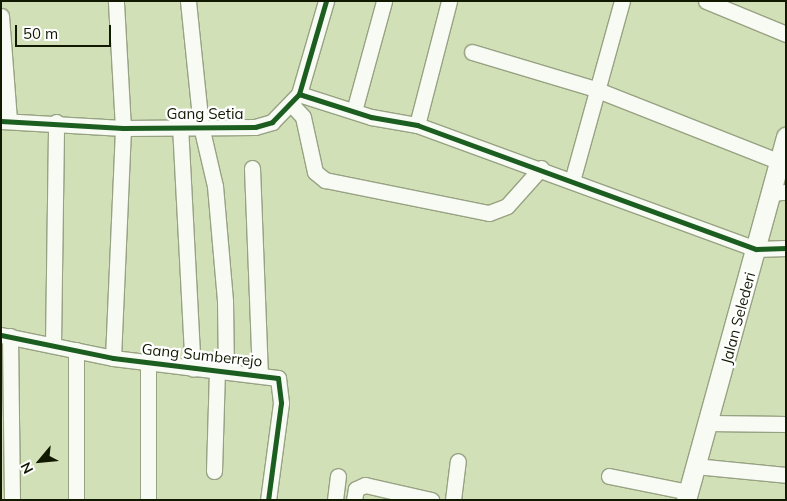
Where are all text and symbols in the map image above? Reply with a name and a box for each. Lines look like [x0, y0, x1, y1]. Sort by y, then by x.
scale bar [18, 15, 114, 47]
text: 50 m [23, 24, 58, 43]
street label: Gang Setia [166, 105, 244, 123]
street label: Jalan Selederi [717, 270, 759, 366]
street label: Gang Sumberrejo [141, 340, 263, 370]
north arrow [15, 436, 65, 486]
text: N [16, 459, 37, 477]

